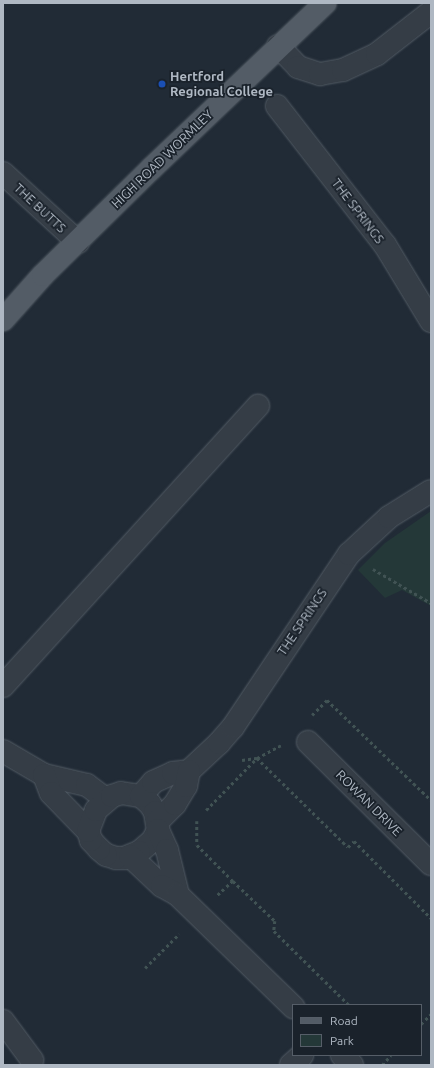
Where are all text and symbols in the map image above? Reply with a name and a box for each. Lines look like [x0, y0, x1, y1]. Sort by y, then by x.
place label: Hertford Regional College [170, 69, 273, 100]
marker: Hertford Regional College [157, 79, 167, 89]
street label: HIGH ROAD WORMLEY [108, 107, 216, 211]
street label: THE SPRINGS [329, 175, 387, 247]
street label: THE BUTTS [11, 180, 69, 236]
street label: THE SPRINGS [274, 586, 330, 658]
street label: ROWAN DRIVE [333, 767, 405, 839]
legend [292, 1004, 422, 1056]
text: Road [330, 1014, 358, 1027]
text: Park [330, 1034, 354, 1047]

